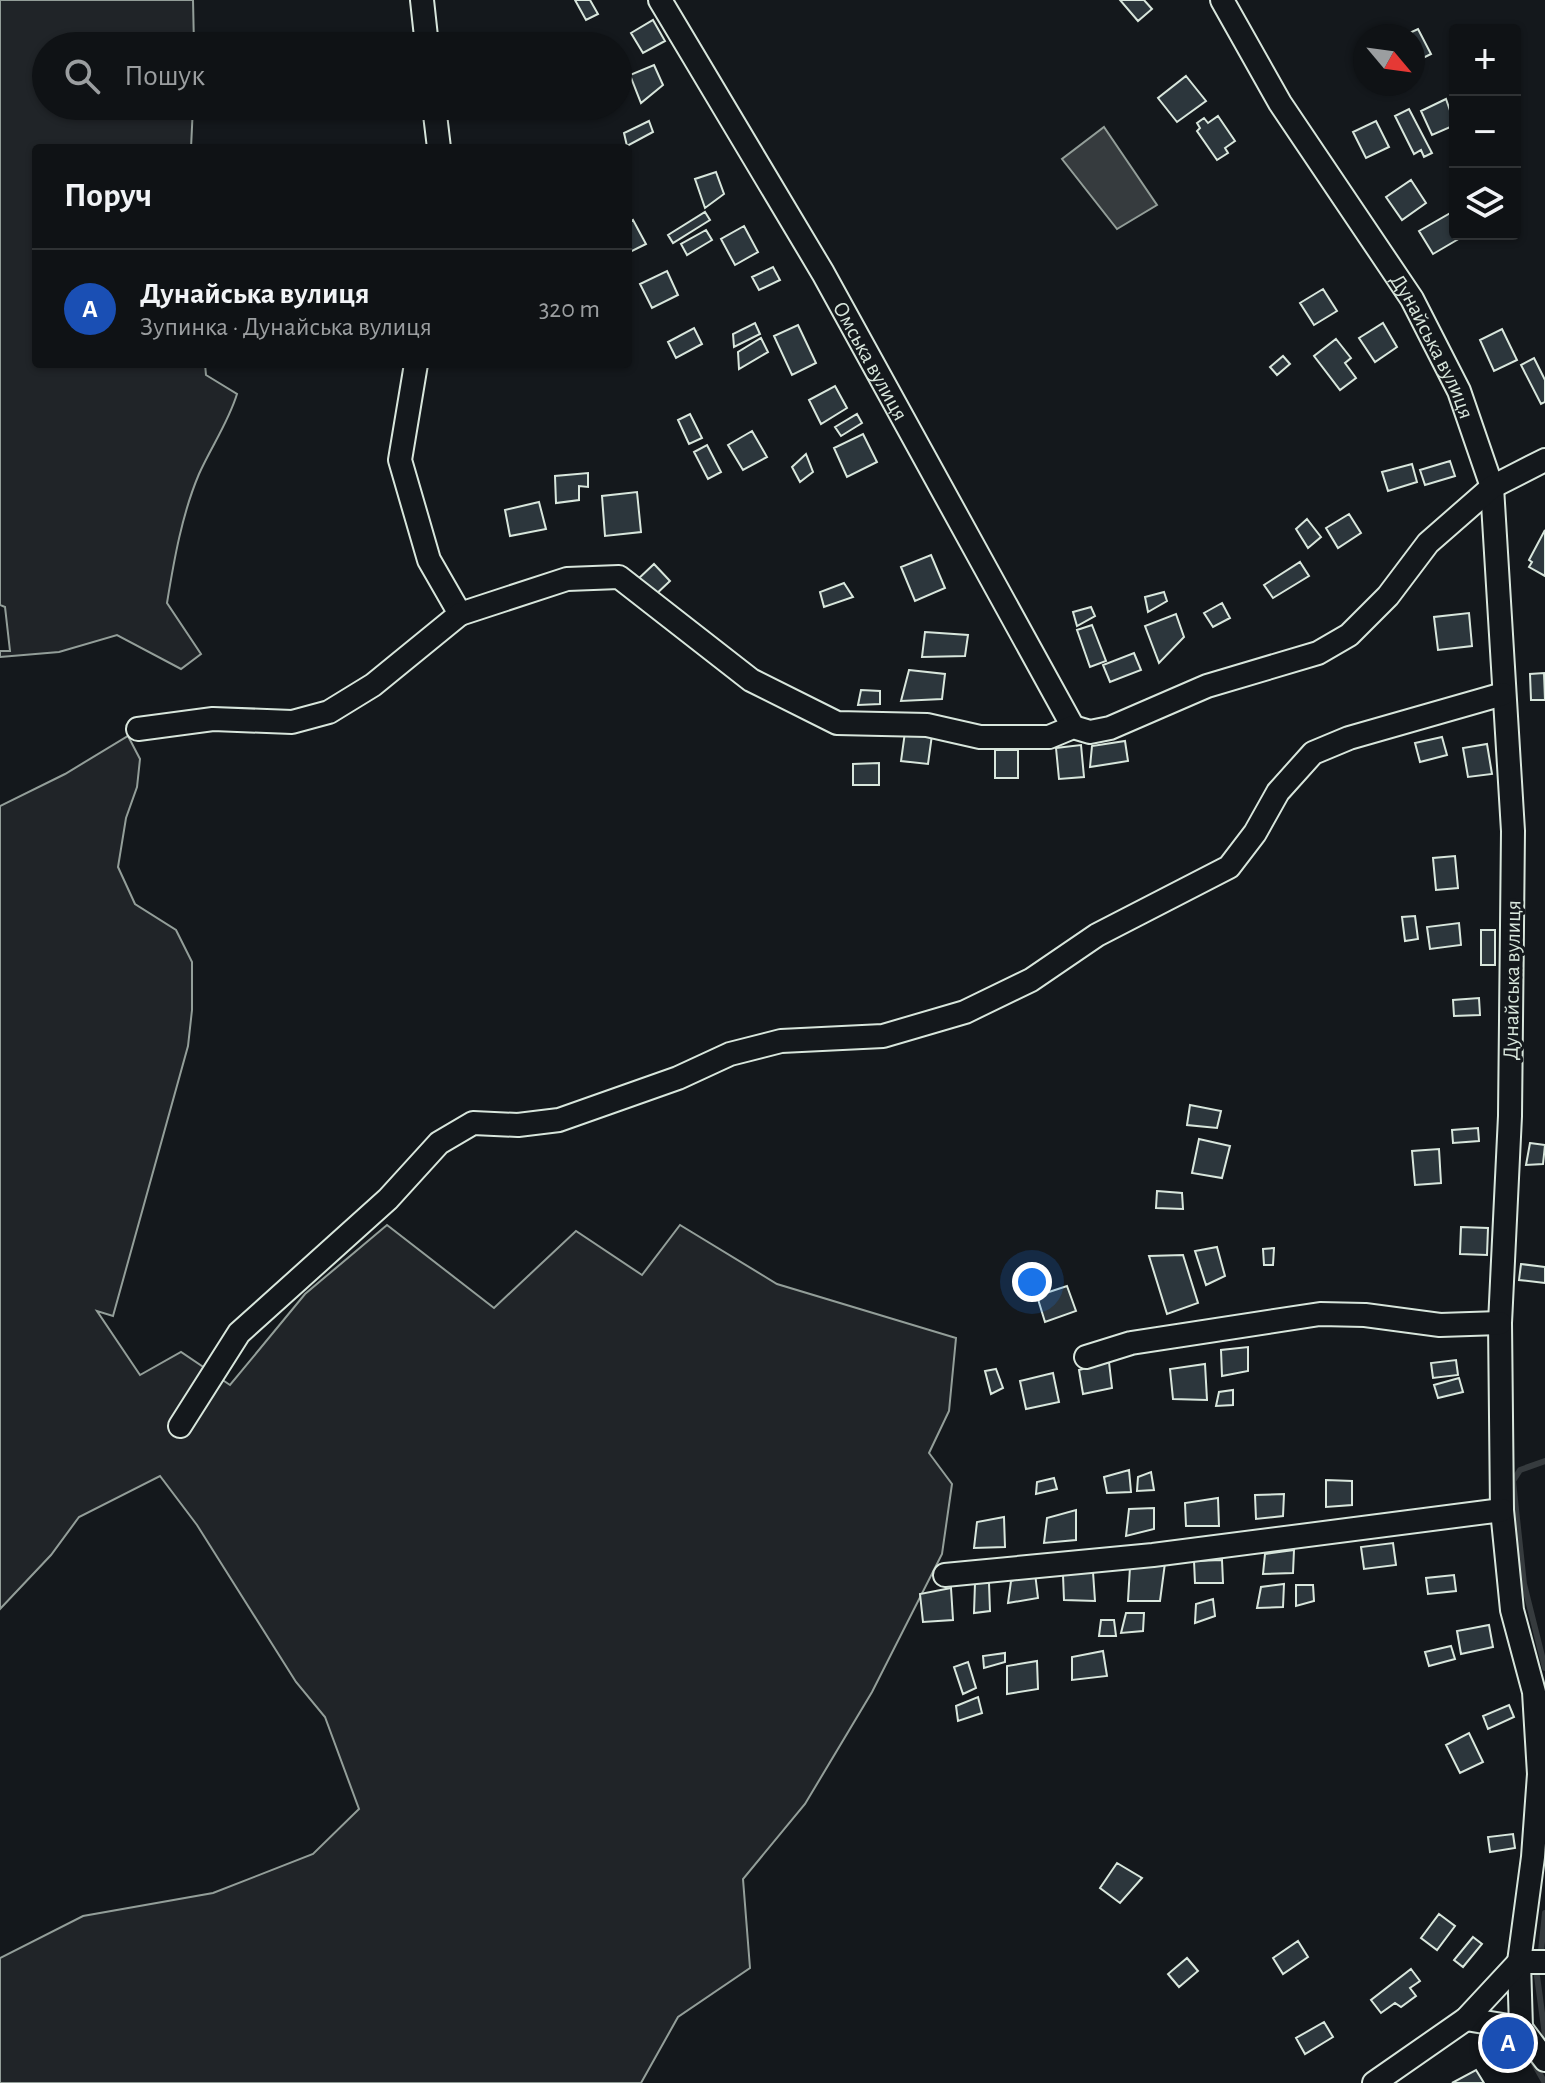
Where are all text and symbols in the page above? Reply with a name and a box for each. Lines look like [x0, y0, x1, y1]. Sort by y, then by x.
north arrow [1353, 24, 1425, 96]
map controls [1449, 24, 1521, 240]
button: + [1449, 24, 1521, 96]
search box [32, 32, 632, 120]
icon: search [60, 54, 104, 98]
text: Пошук [124, 61, 205, 91]
button: − [1449, 96, 1521, 168]
button: layers [1449, 168, 1521, 240]
text: Поруч [64, 179, 152, 213]
street label: Дунайська вулиця [1386, 270, 1478, 422]
text: Дунайська вулиця [140, 279, 370, 309]
text: A [82, 296, 98, 322]
text: 320 m [539, 296, 600, 322]
street label: Омська вулиця [829, 298, 912, 424]
text: Зупинка · Дунайська вулиця [140, 314, 432, 340]
street label: Дунайська вулиця [1500, 900, 1524, 1060]
your location [1012, 1262, 1052, 1302]
pin: A [1482, 2013, 1534, 2073]

